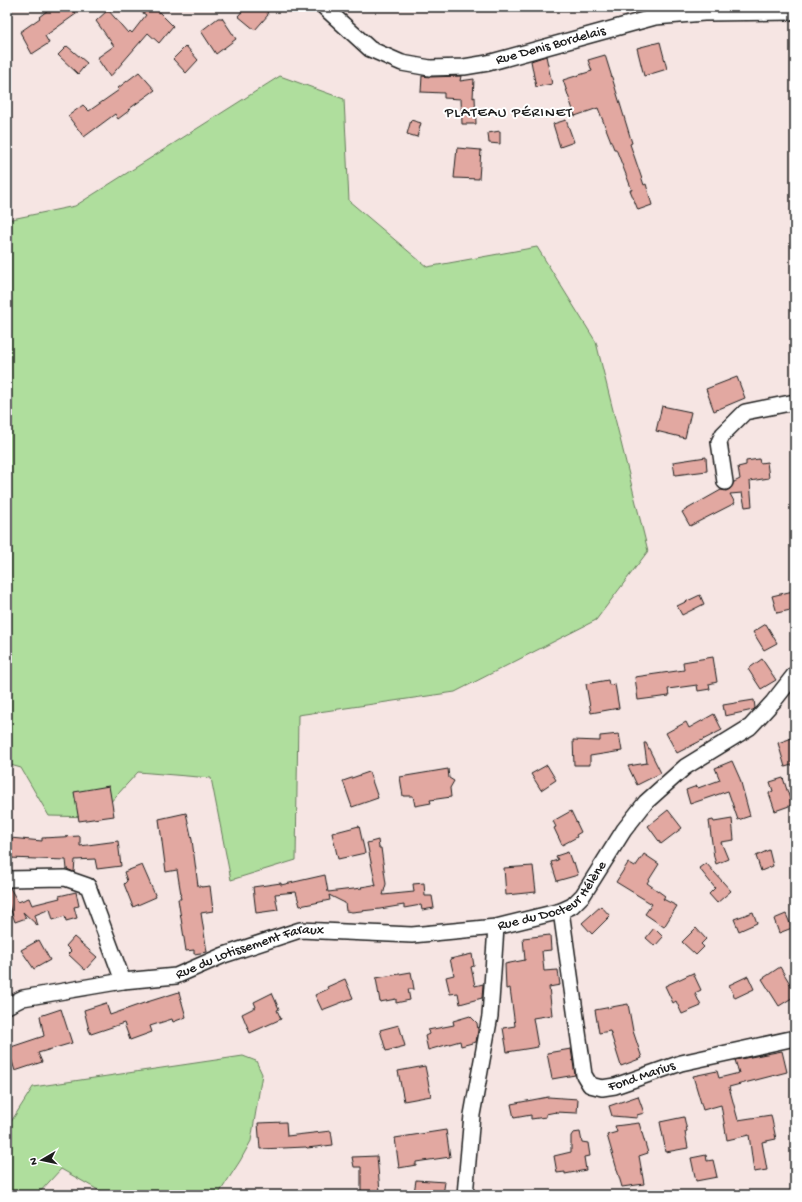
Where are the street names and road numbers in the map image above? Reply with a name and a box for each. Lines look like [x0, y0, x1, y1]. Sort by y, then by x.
street label: Rue Denis Bordelais [494, 22, 608, 69]
street label: Rue du Docteur Hélène [496, 857, 611, 935]
street label: Rue du Lotissement Faraux [173, 921, 325, 984]
street label: Fond Marius [606, 1057, 678, 1096]

